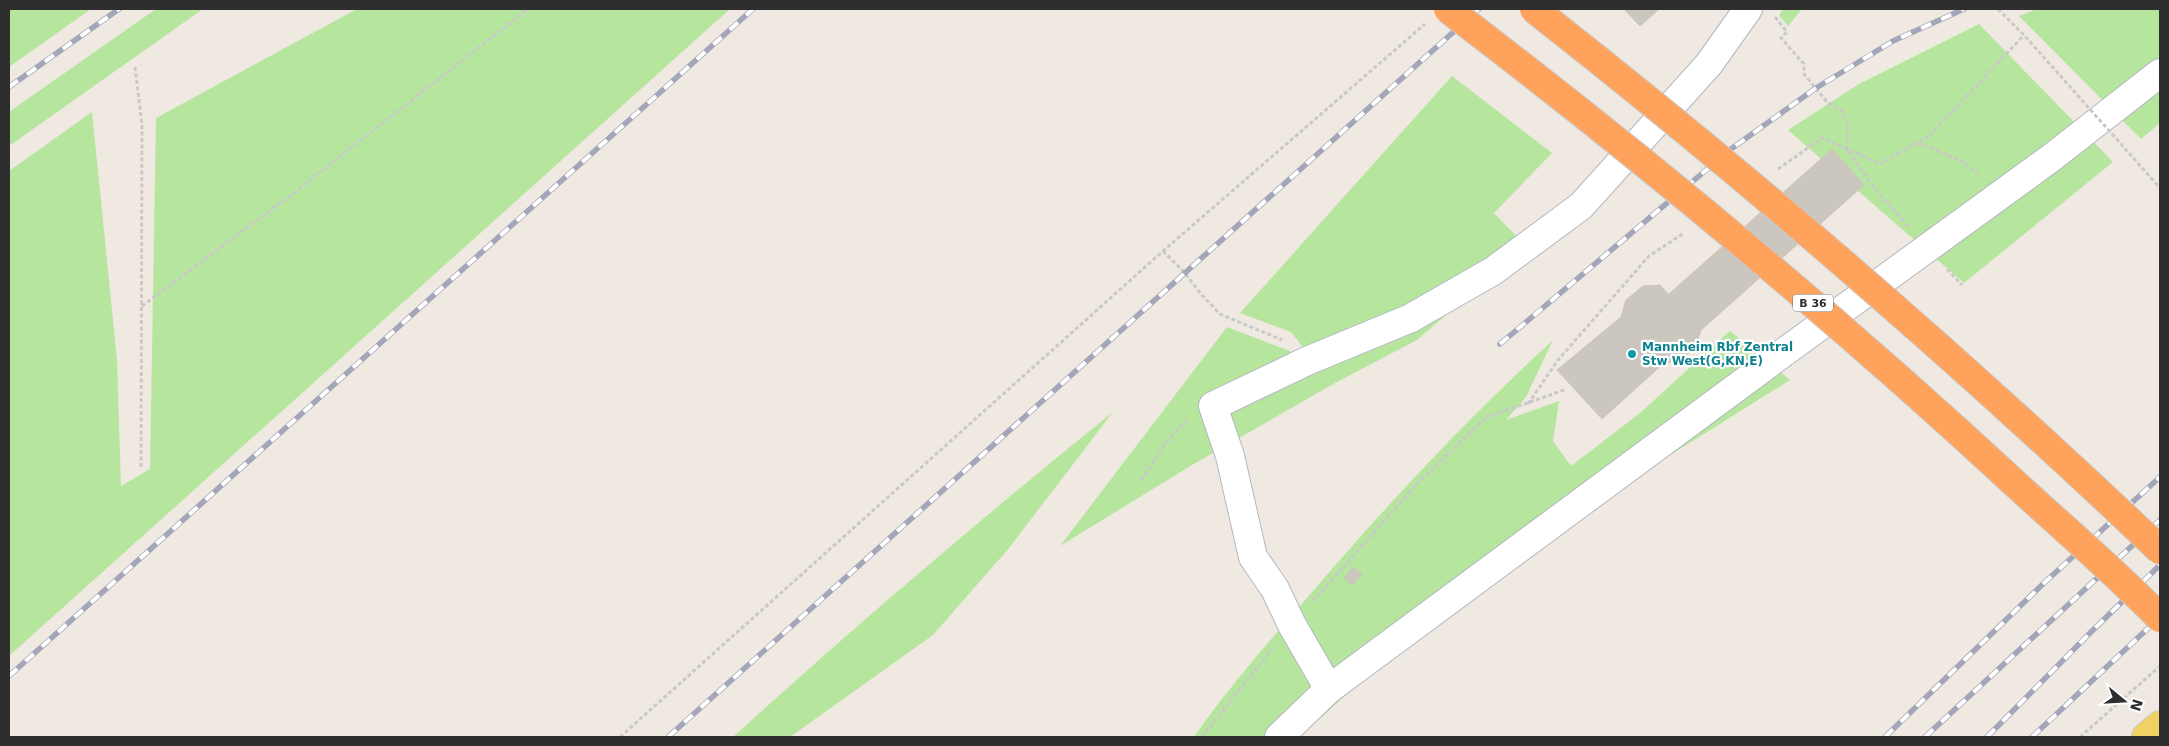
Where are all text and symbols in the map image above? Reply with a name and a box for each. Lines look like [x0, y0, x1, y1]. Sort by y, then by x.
road number: B 36 [1793, 294, 1833, 312]
place label: Mannheim Rbf Zentral Stw West(G,KN,E) [1642, 340, 1793, 368]
marker: Mannheim Rbf Zentral Stw West(G,KN,E) [1626, 348, 1638, 360]
north arrow [2099, 676, 2149, 726]
text: N [2127, 697, 2146, 713]

